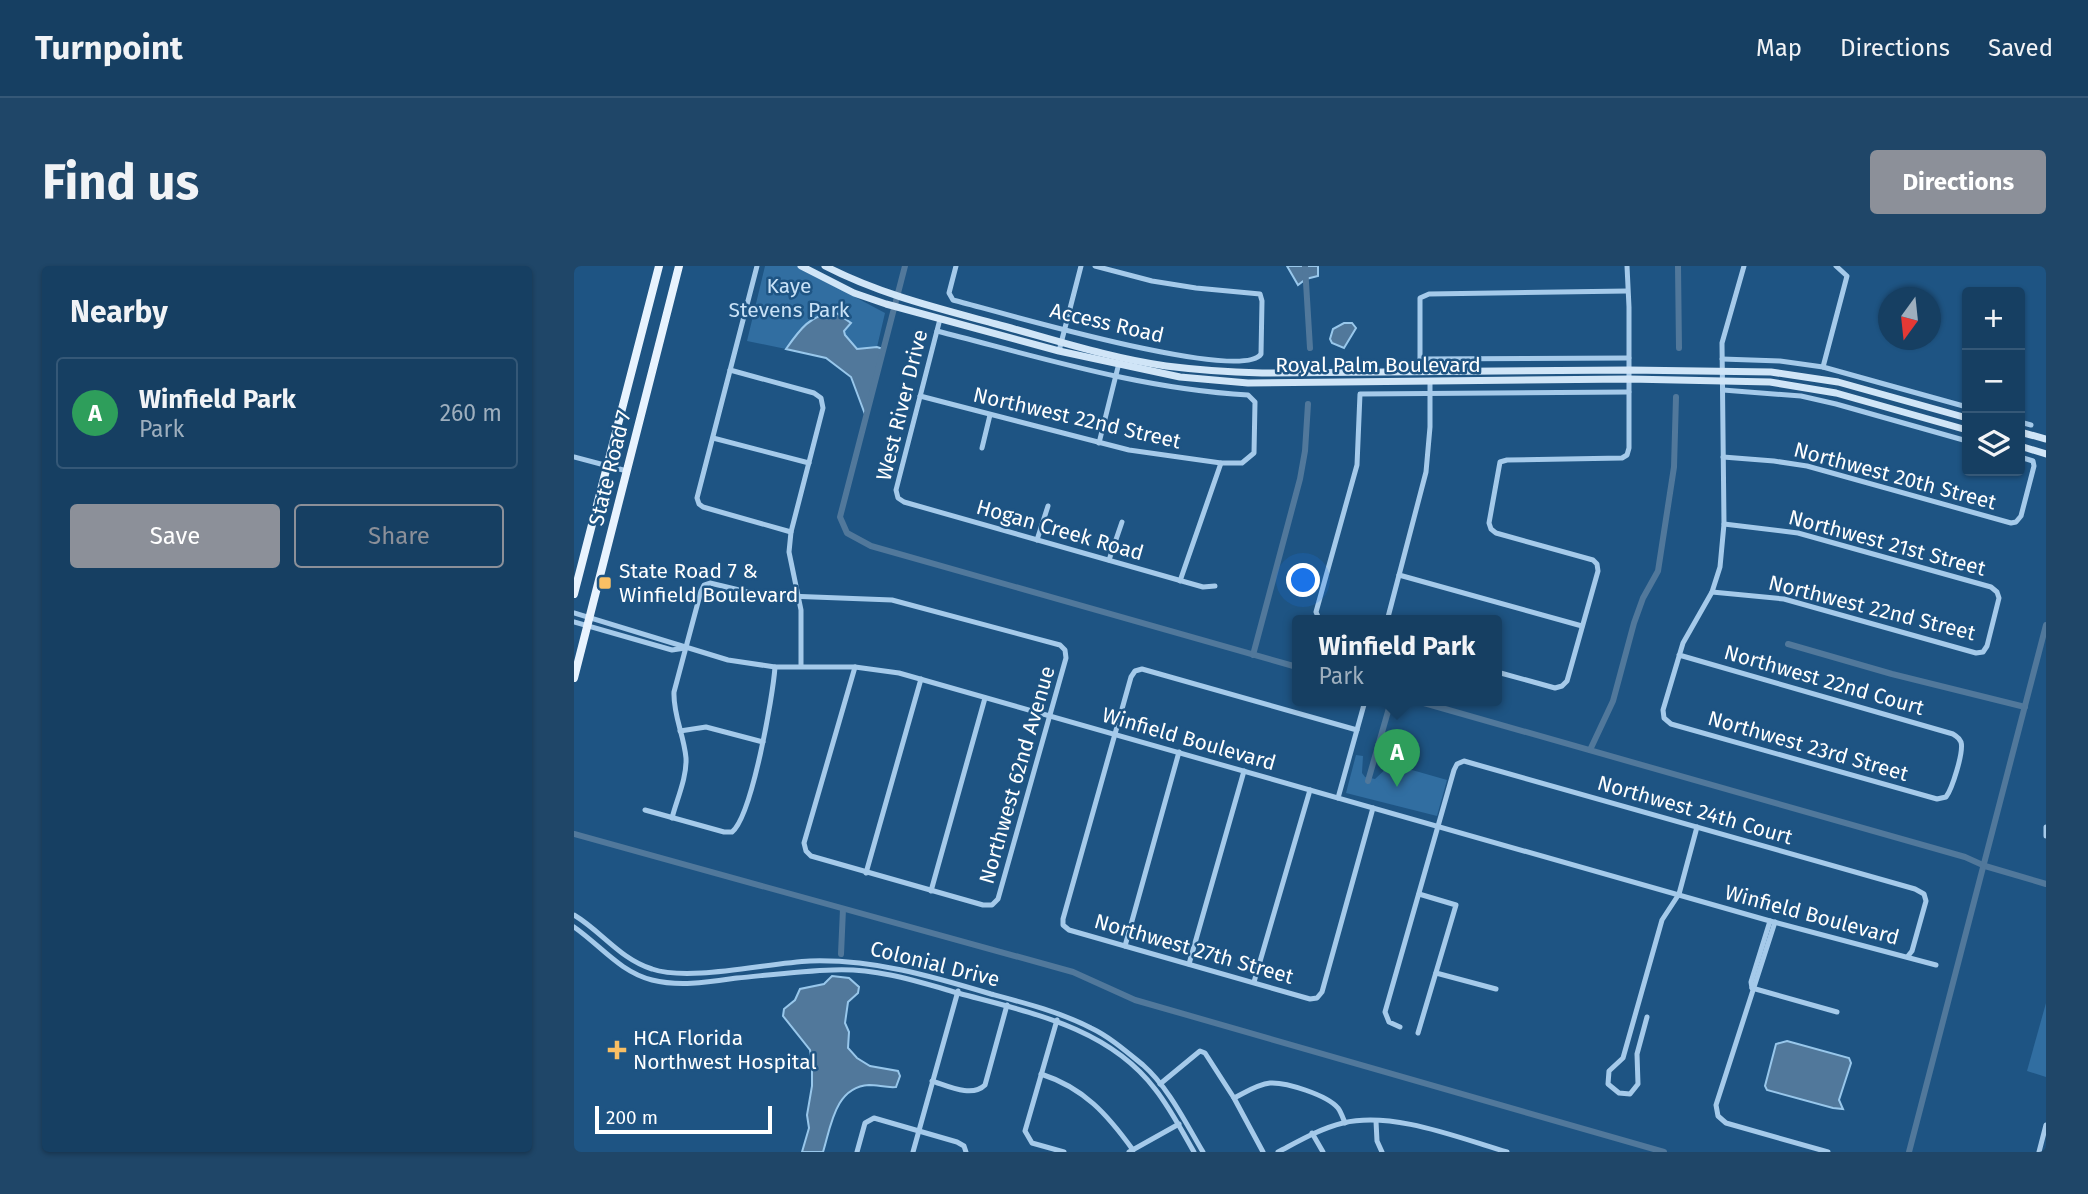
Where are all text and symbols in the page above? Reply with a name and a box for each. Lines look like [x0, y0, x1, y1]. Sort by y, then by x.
text: Turnpoint [35, 28, 183, 68]
text: Map [1756, 34, 1802, 62]
text: Directions [1840, 34, 1950, 62]
text: Saved [1988, 34, 2053, 62]
button: Directions [1870, 150, 2046, 214]
text: Find us [42, 153, 199, 212]
park label: Kaye Stevens Park [729, 273, 850, 323]
north arrow [1878, 287, 1941, 350]
map controls [1962, 287, 2025, 476]
button: + [1962, 287, 2025, 350]
text: Nearby [70, 294, 168, 330]
street label: Access Road [1048, 297, 1166, 349]
street label: West River Drive [871, 327, 933, 483]
button: − [1962, 350, 2025, 413]
street label: Royal Palm Boulevard [1275, 352, 1481, 378]
street label: Northwest 22nd Street [971, 381, 1184, 455]
text: Winfield Park [139, 384, 296, 415]
text: A [88, 399, 102, 427]
text: 260 m [440, 399, 502, 427]
street label: State Road 7 [583, 408, 637, 528]
button: layers [1962, 413, 2025, 476]
text: Park [139, 415, 184, 443]
street label: Northwest 20th Street [1791, 436, 2000, 516]
street label: Hogan Creek Road [973, 494, 1147, 566]
button: Save [70, 504, 280, 568]
button: Share [294, 504, 504, 568]
street label: Northwest 21st Street [1786, 504, 1989, 582]
place label: State Road 7 & Winfield Boulevard [619, 558, 798, 608]
your location [1286, 563, 1320, 597]
street label: Northwest 22nd Street [1766, 570, 1979, 646]
marker: State Road 7 & Winfield Boulevard [597, 575, 613, 591]
popup [1292, 615, 1502, 706]
text: Winfield Park [1319, 631, 1475, 662]
street label: Northwest 22nd Court [1721, 639, 1927, 721]
text: Park [1319, 662, 1364, 690]
street label: Northwest 62nd Avenue [973, 663, 1061, 887]
street label: Winfield Boulevard [1099, 702, 1279, 776]
street label: Northwest 23rd Street [1705, 705, 1912, 787]
pin: A [1374, 729, 1420, 787]
street label: Northwest 24th Court [1594, 770, 1796, 850]
street label: Winfield Boulevard [1722, 879, 1902, 951]
street label: Northwest 27th Street [1091, 908, 1297, 990]
street label: Colonial Drive [868, 935, 1002, 993]
place label: HCA Florida Northwest Hospital [633, 1025, 817, 1075]
marker: HCA Florida Northwest Hospital [607, 1040, 627, 1060]
scale bar [595, 1103, 772, 1135]
text: 200 m [606, 1106, 658, 1129]

